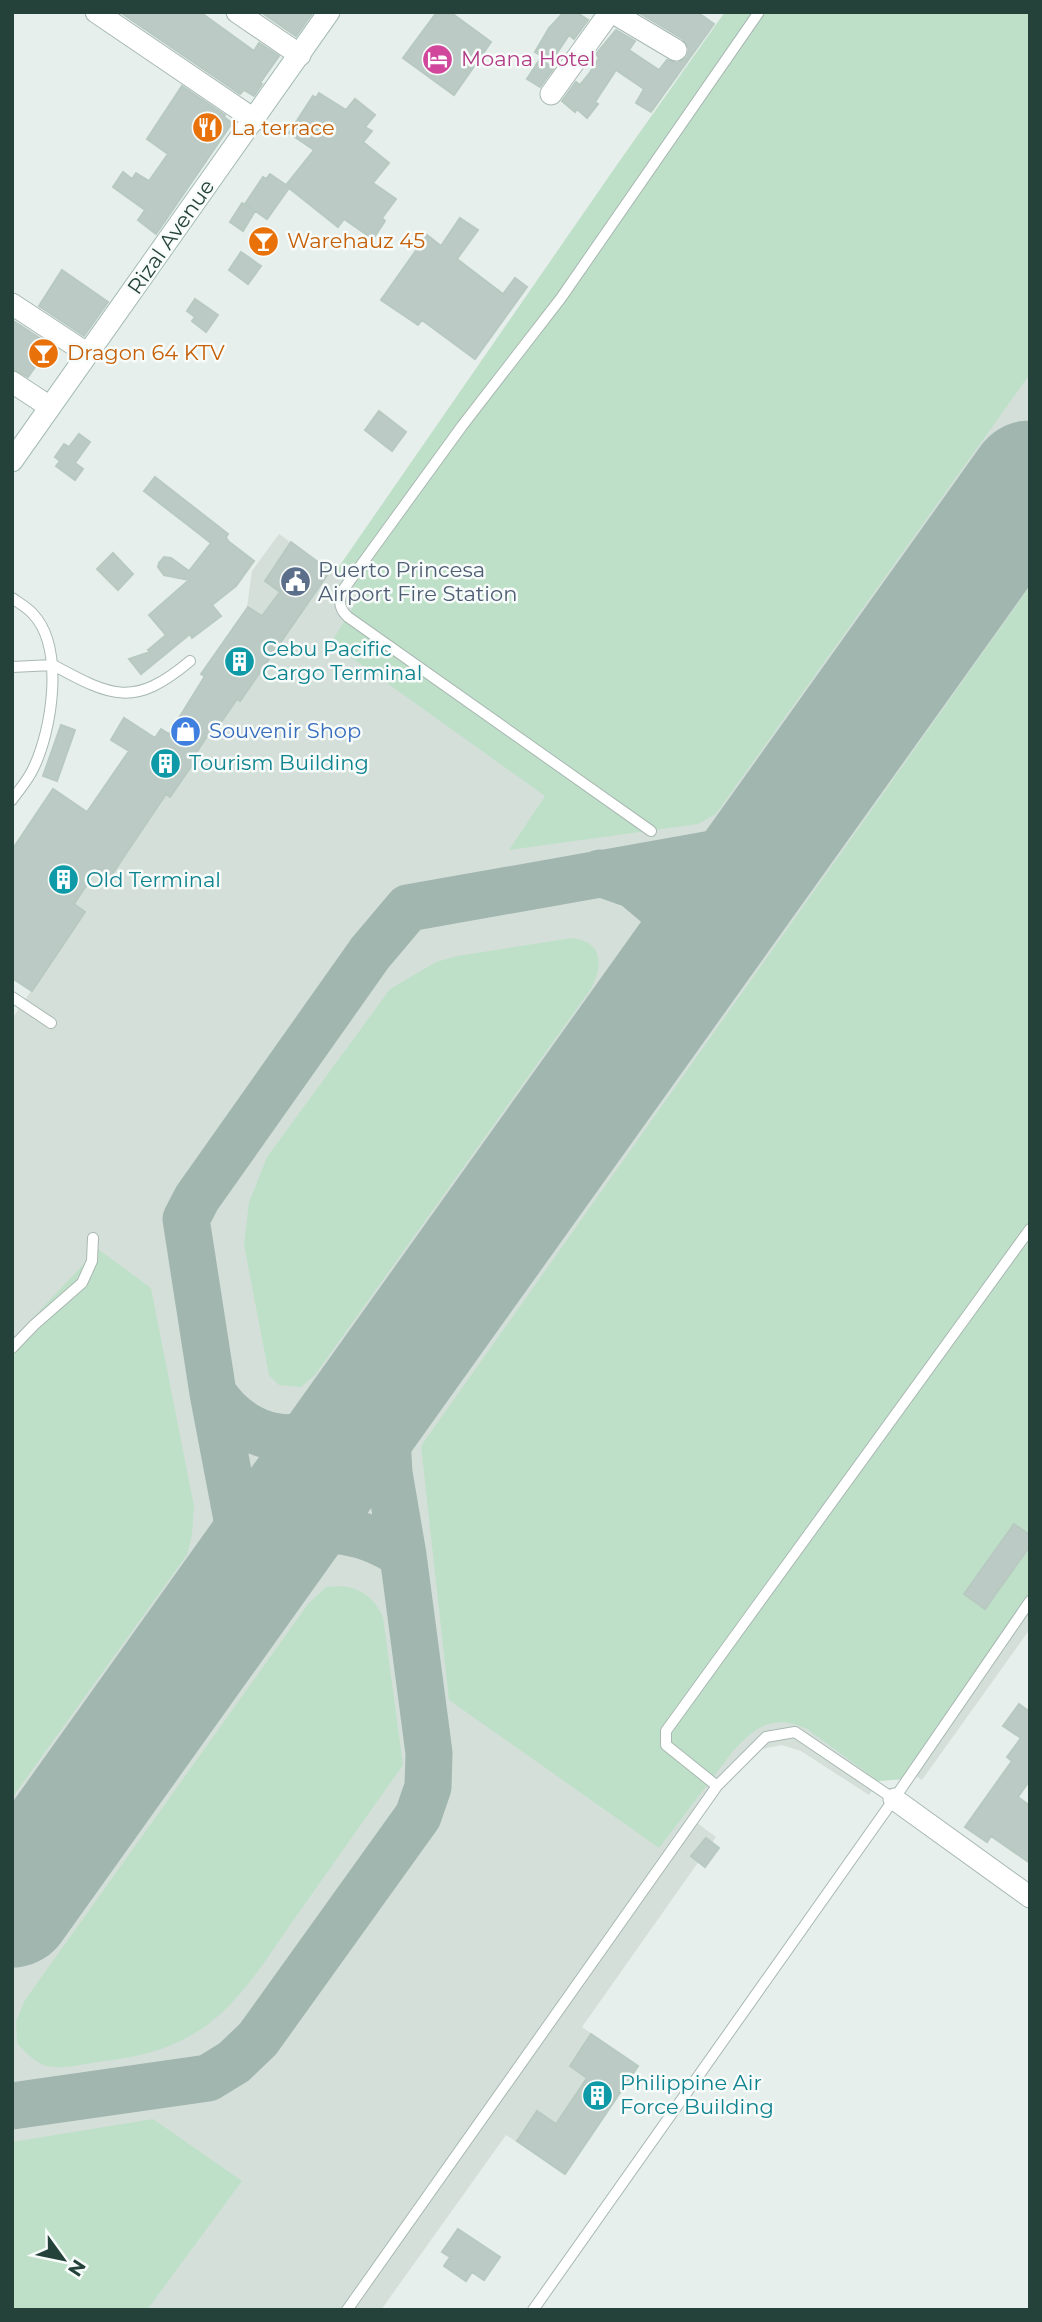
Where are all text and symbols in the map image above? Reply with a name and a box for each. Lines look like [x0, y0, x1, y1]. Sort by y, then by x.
hotel icon: Moana Hotel [421, 42, 455, 76]
place label: Moana Hotel [461, 46, 595, 71]
restaurant icon: La terrace [191, 111, 225, 145]
place label: La terrace [231, 115, 335, 140]
street label: Rizal Avenue [122, 175, 219, 299]
bar icon: Warehauz 45 [247, 224, 281, 258]
place label: Warehauz 45 [287, 228, 425, 253]
bar icon: Dragon 64 KTV [27, 336, 61, 370]
place label: Dragon 64 KTV [67, 340, 225, 365]
place label: Puerto Princesa Airport Fire Station [318, 557, 517, 606]
public building icon: Puerto Princesa Airport Fire Station [278, 565, 312, 599]
place label: Cebu Pacific Cargo Terminal [262, 636, 422, 685]
building icon: Cebu Pacific Cargo Terminal [222, 644, 256, 678]
shop icon: Souvenir Shop [169, 714, 203, 748]
place label: Souvenir Shop [209, 718, 361, 743]
building icon: Tourism Building [149, 746, 183, 780]
place label: Tourism Building [189, 750, 369, 775]
building icon: Old Terminal [46, 863, 80, 897]
place label: Old Terminal [86, 867, 221, 892]
place label: Philippine Air Force Building [620, 2070, 774, 2119]
building icon: Philippine Air Force Building [580, 2078, 614, 2112]
north arrow [28, 2224, 98, 2294]
text: N [63, 2255, 91, 2281]

